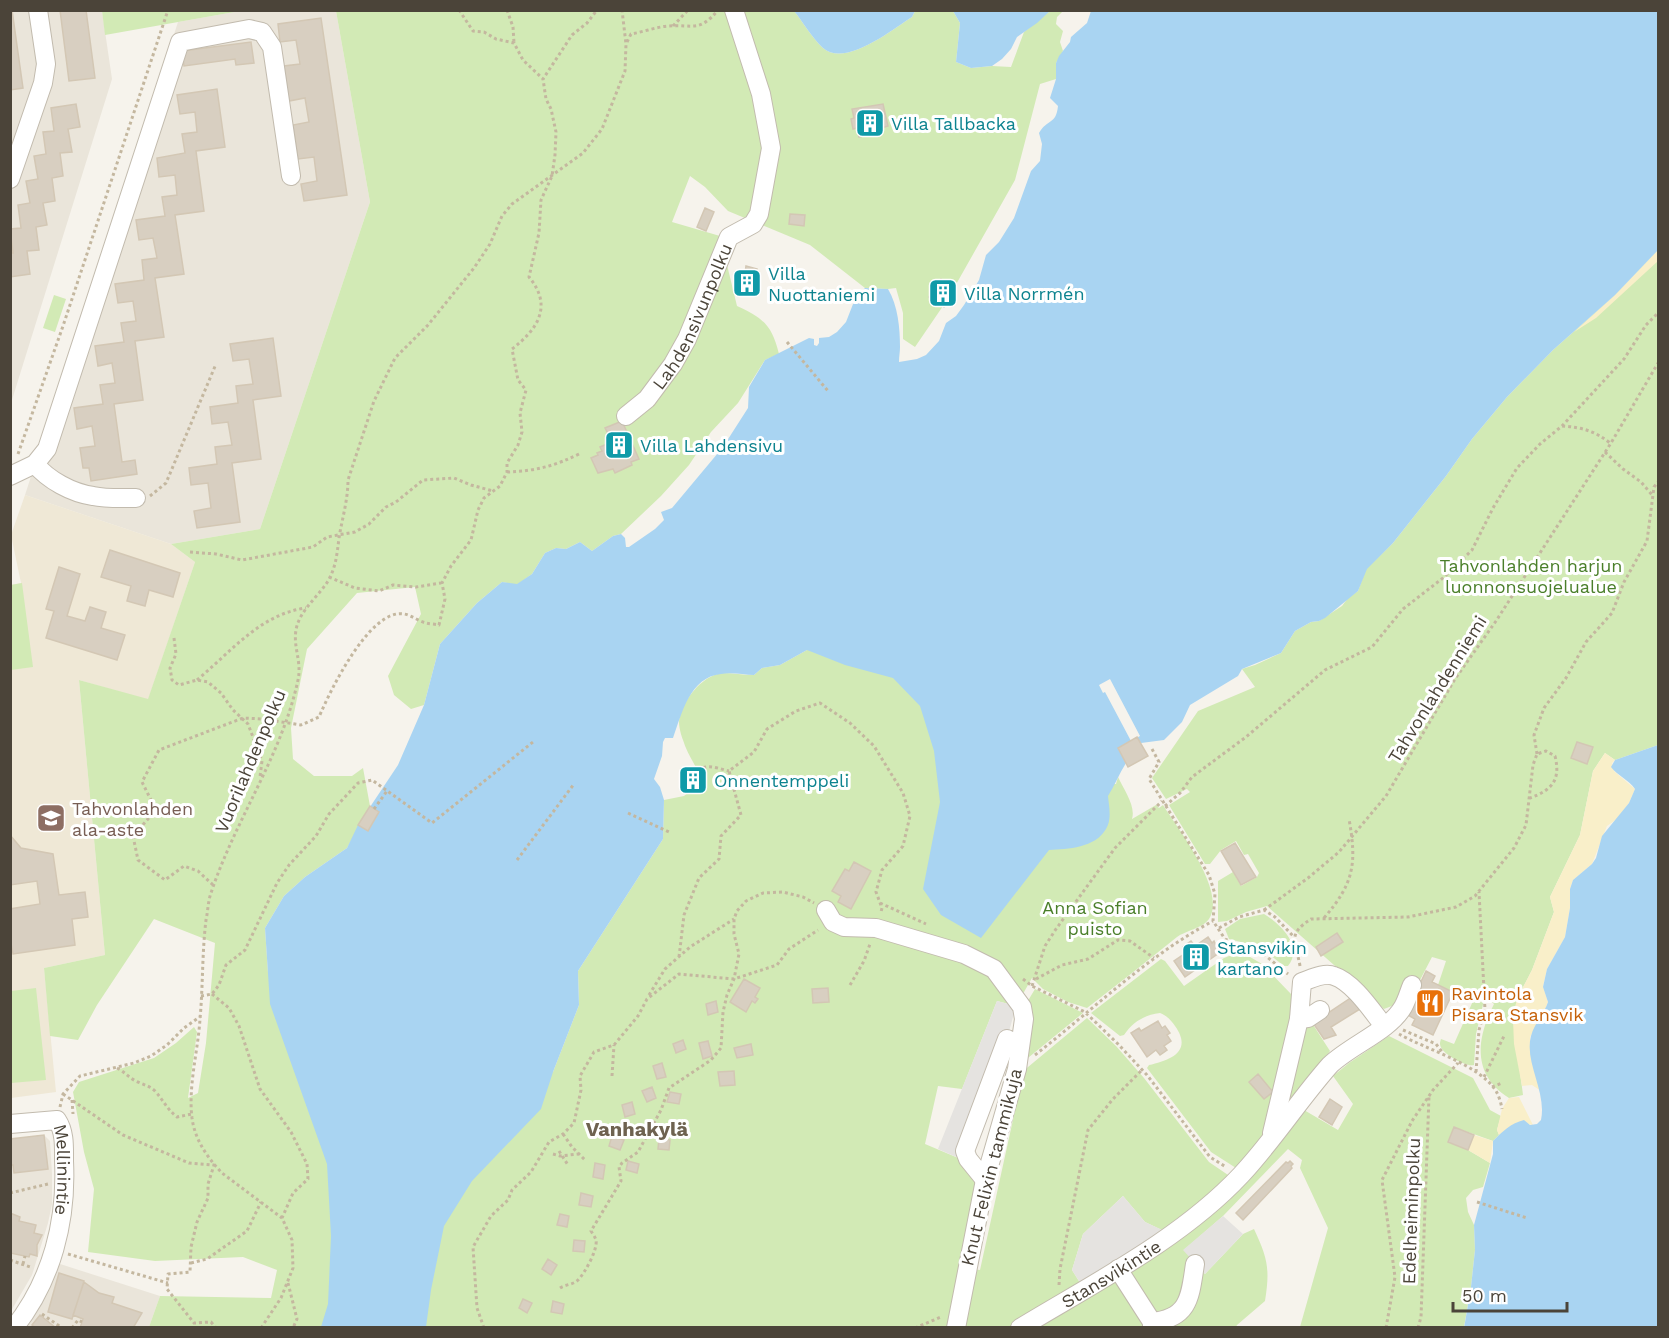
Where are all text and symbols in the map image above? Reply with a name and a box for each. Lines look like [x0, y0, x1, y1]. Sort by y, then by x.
building icon: Villa Tallbacka [854, 107, 886, 139]
place label: Villa Tallbacka [891, 113, 1016, 134]
street label: Lahdensivunpolku [648, 240, 736, 393]
place label: Villa Nuottaniemi [768, 263, 875, 305]
building icon: Villa Nuottaniemi [731, 267, 763, 299]
building icon: Villa Norrmén [927, 277, 959, 309]
place label: Villa Norrmén [964, 283, 1085, 304]
building icon: Villa Lahdensivu [603, 429, 635, 461]
place label: Villa Lahdensivu [640, 435, 783, 456]
park label: Tahvonlahden harjun luonnonsuojelualue [1440, 555, 1622, 597]
street label: Tahvonlahdenniemi [1383, 612, 1491, 766]
street label: Vuorilahdenpolku [210, 686, 290, 836]
building icon: Onnentemppeli [677, 764, 709, 796]
place label: Onnentemppeli [714, 770, 849, 791]
place label: Tahvonlahden ala-aste [72, 798, 193, 840]
school or university icon: Tahvonlahden ala-aste [35, 802, 67, 834]
park label: Anna Sofian puisto [1042, 897, 1148, 939]
place label: Stansvikin kartano [1217, 937, 1307, 979]
building icon: Stansvikin kartano [1180, 941, 1212, 973]
place label: Ravintola Pisara Stansvik [1451, 983, 1583, 1025]
restaurant icon: Ravintola Pisara Stansvik [1414, 987, 1446, 1019]
street label: Knut Felixin tammikuja [956, 1066, 1026, 1268]
district label: Vanhakylä [586, 1117, 689, 1141]
street label: Mellinintie [50, 1122, 75, 1216]
street label: Edelheiminpolku [1398, 1137, 1424, 1285]
street label: Stansvikintie [1057, 1235, 1164, 1312]
scale bar [1453, 1275, 1567, 1313]
text: 50 m [1462, 1285, 1507, 1306]

